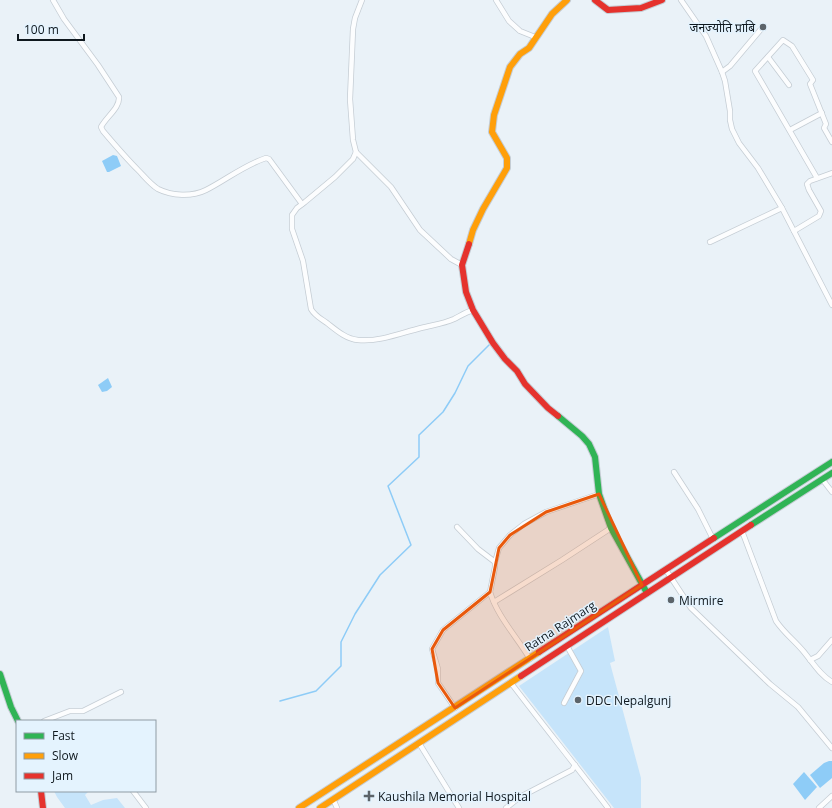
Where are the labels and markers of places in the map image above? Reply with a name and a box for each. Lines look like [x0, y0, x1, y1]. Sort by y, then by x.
place label: जनज्योति प्राबि [690, 19, 756, 36]
marker: जनज्योति प्राबि [758, 22, 768, 32]
place label: Mirmire [679, 592, 724, 609]
marker: Mirmire [666, 595, 676, 605]
place label: DDC Nepalgunj [586, 692, 671, 709]
marker: DDC Nepalgunj [573, 695, 583, 705]
place label: Kaushila Memorial Hospital [378, 788, 531, 805]
marker: Kaushila Memorial Hospital [363, 790, 375, 802]

